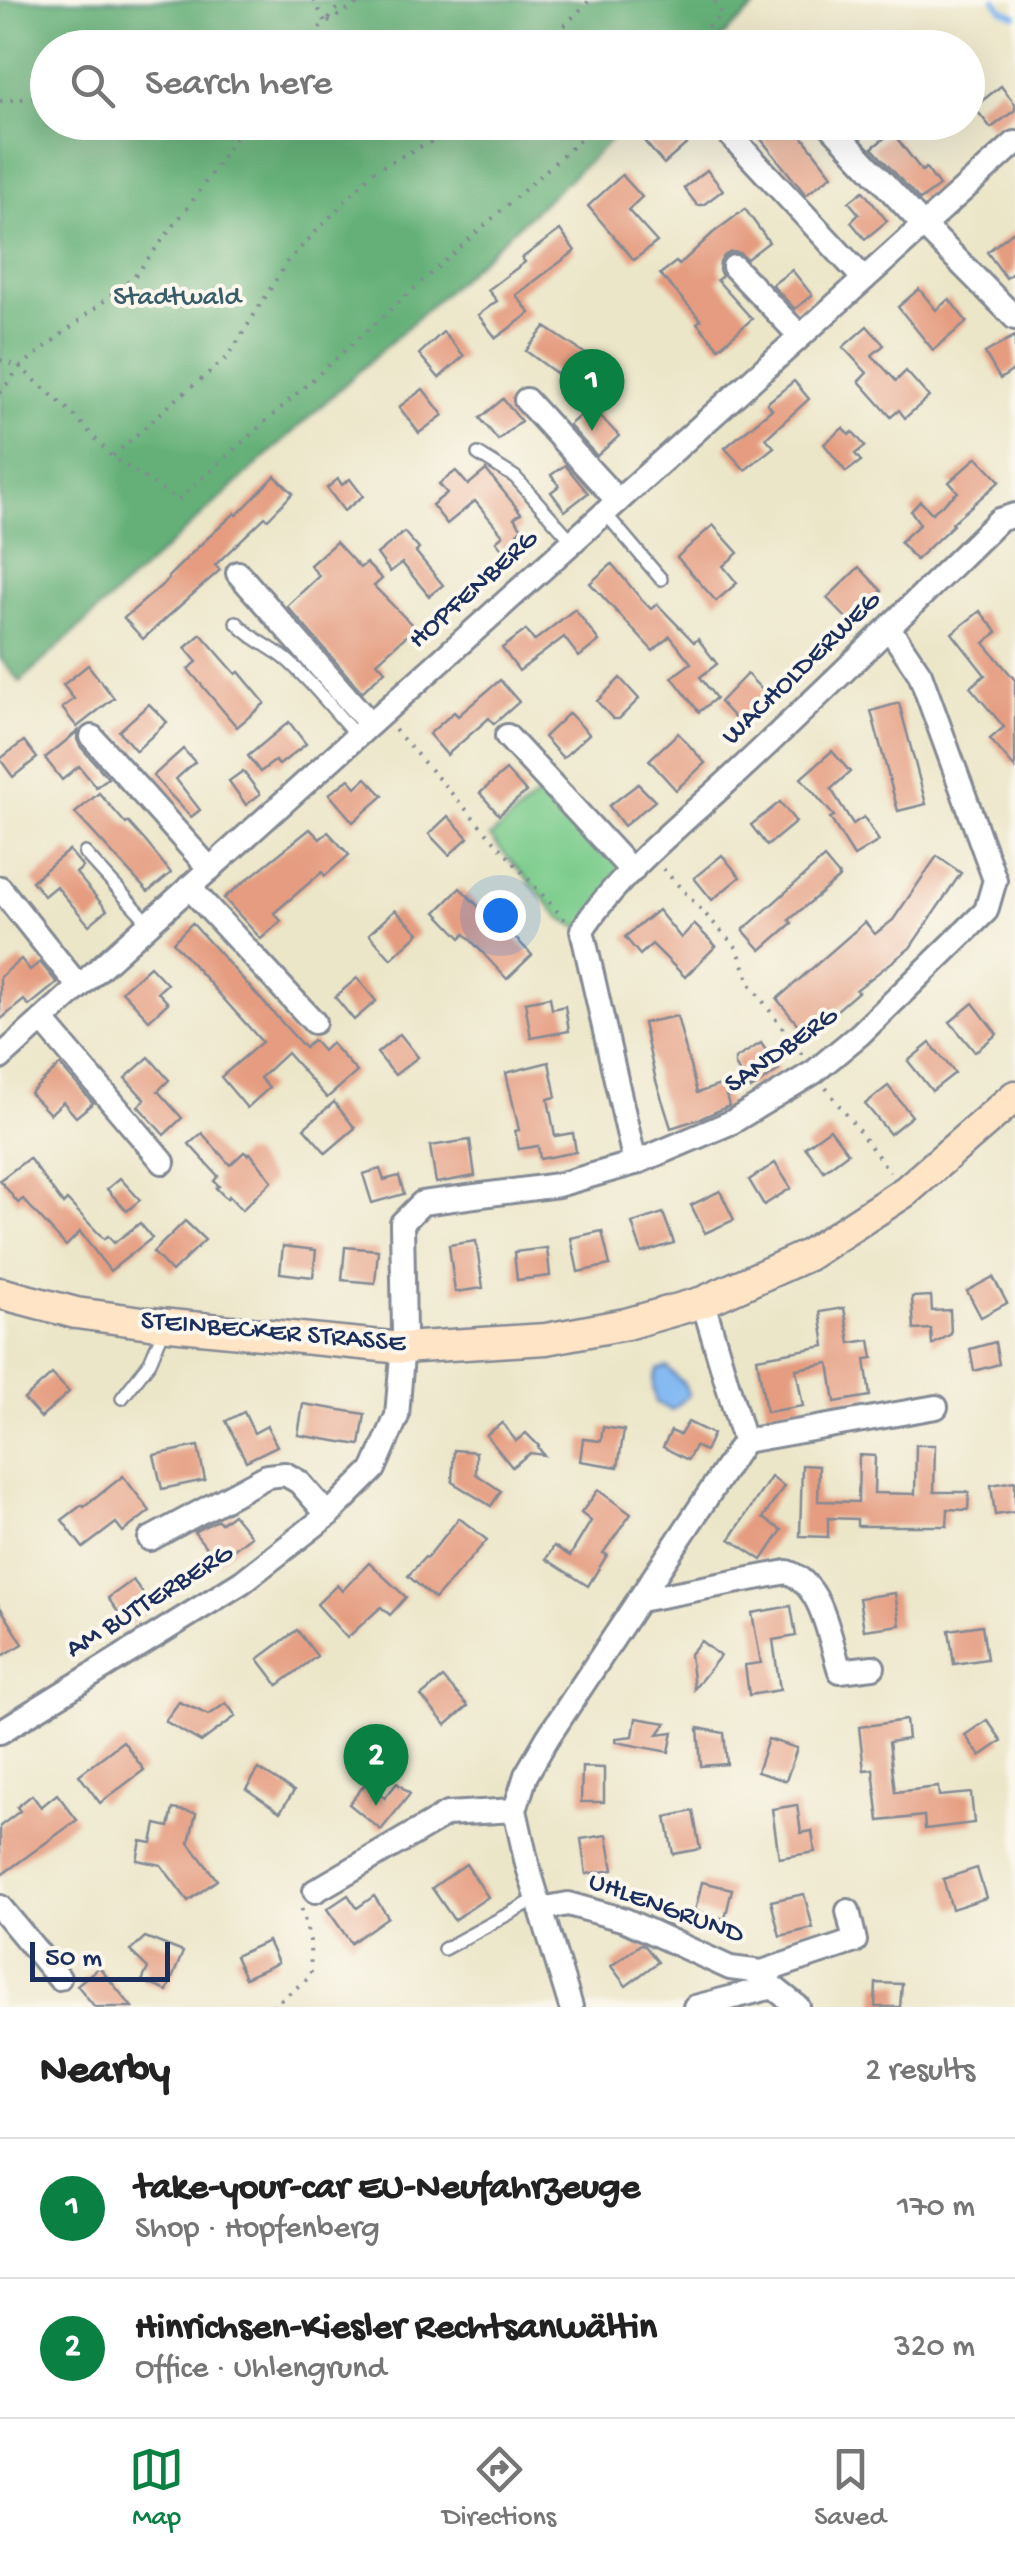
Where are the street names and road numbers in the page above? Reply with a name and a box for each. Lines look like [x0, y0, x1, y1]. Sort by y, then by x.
street label: HOPFENBERG [403, 522, 546, 657]
street label: WACHOLDERWEG [716, 584, 889, 753]
street label: SANDBERG [719, 999, 846, 1102]
street label: STEINBECKER STRASSE [139, 1305, 408, 1361]
street label: AM BUTTERBERG [60, 1537, 241, 1667]
street label: UHLENGRUND [584, 1866, 749, 1953]

